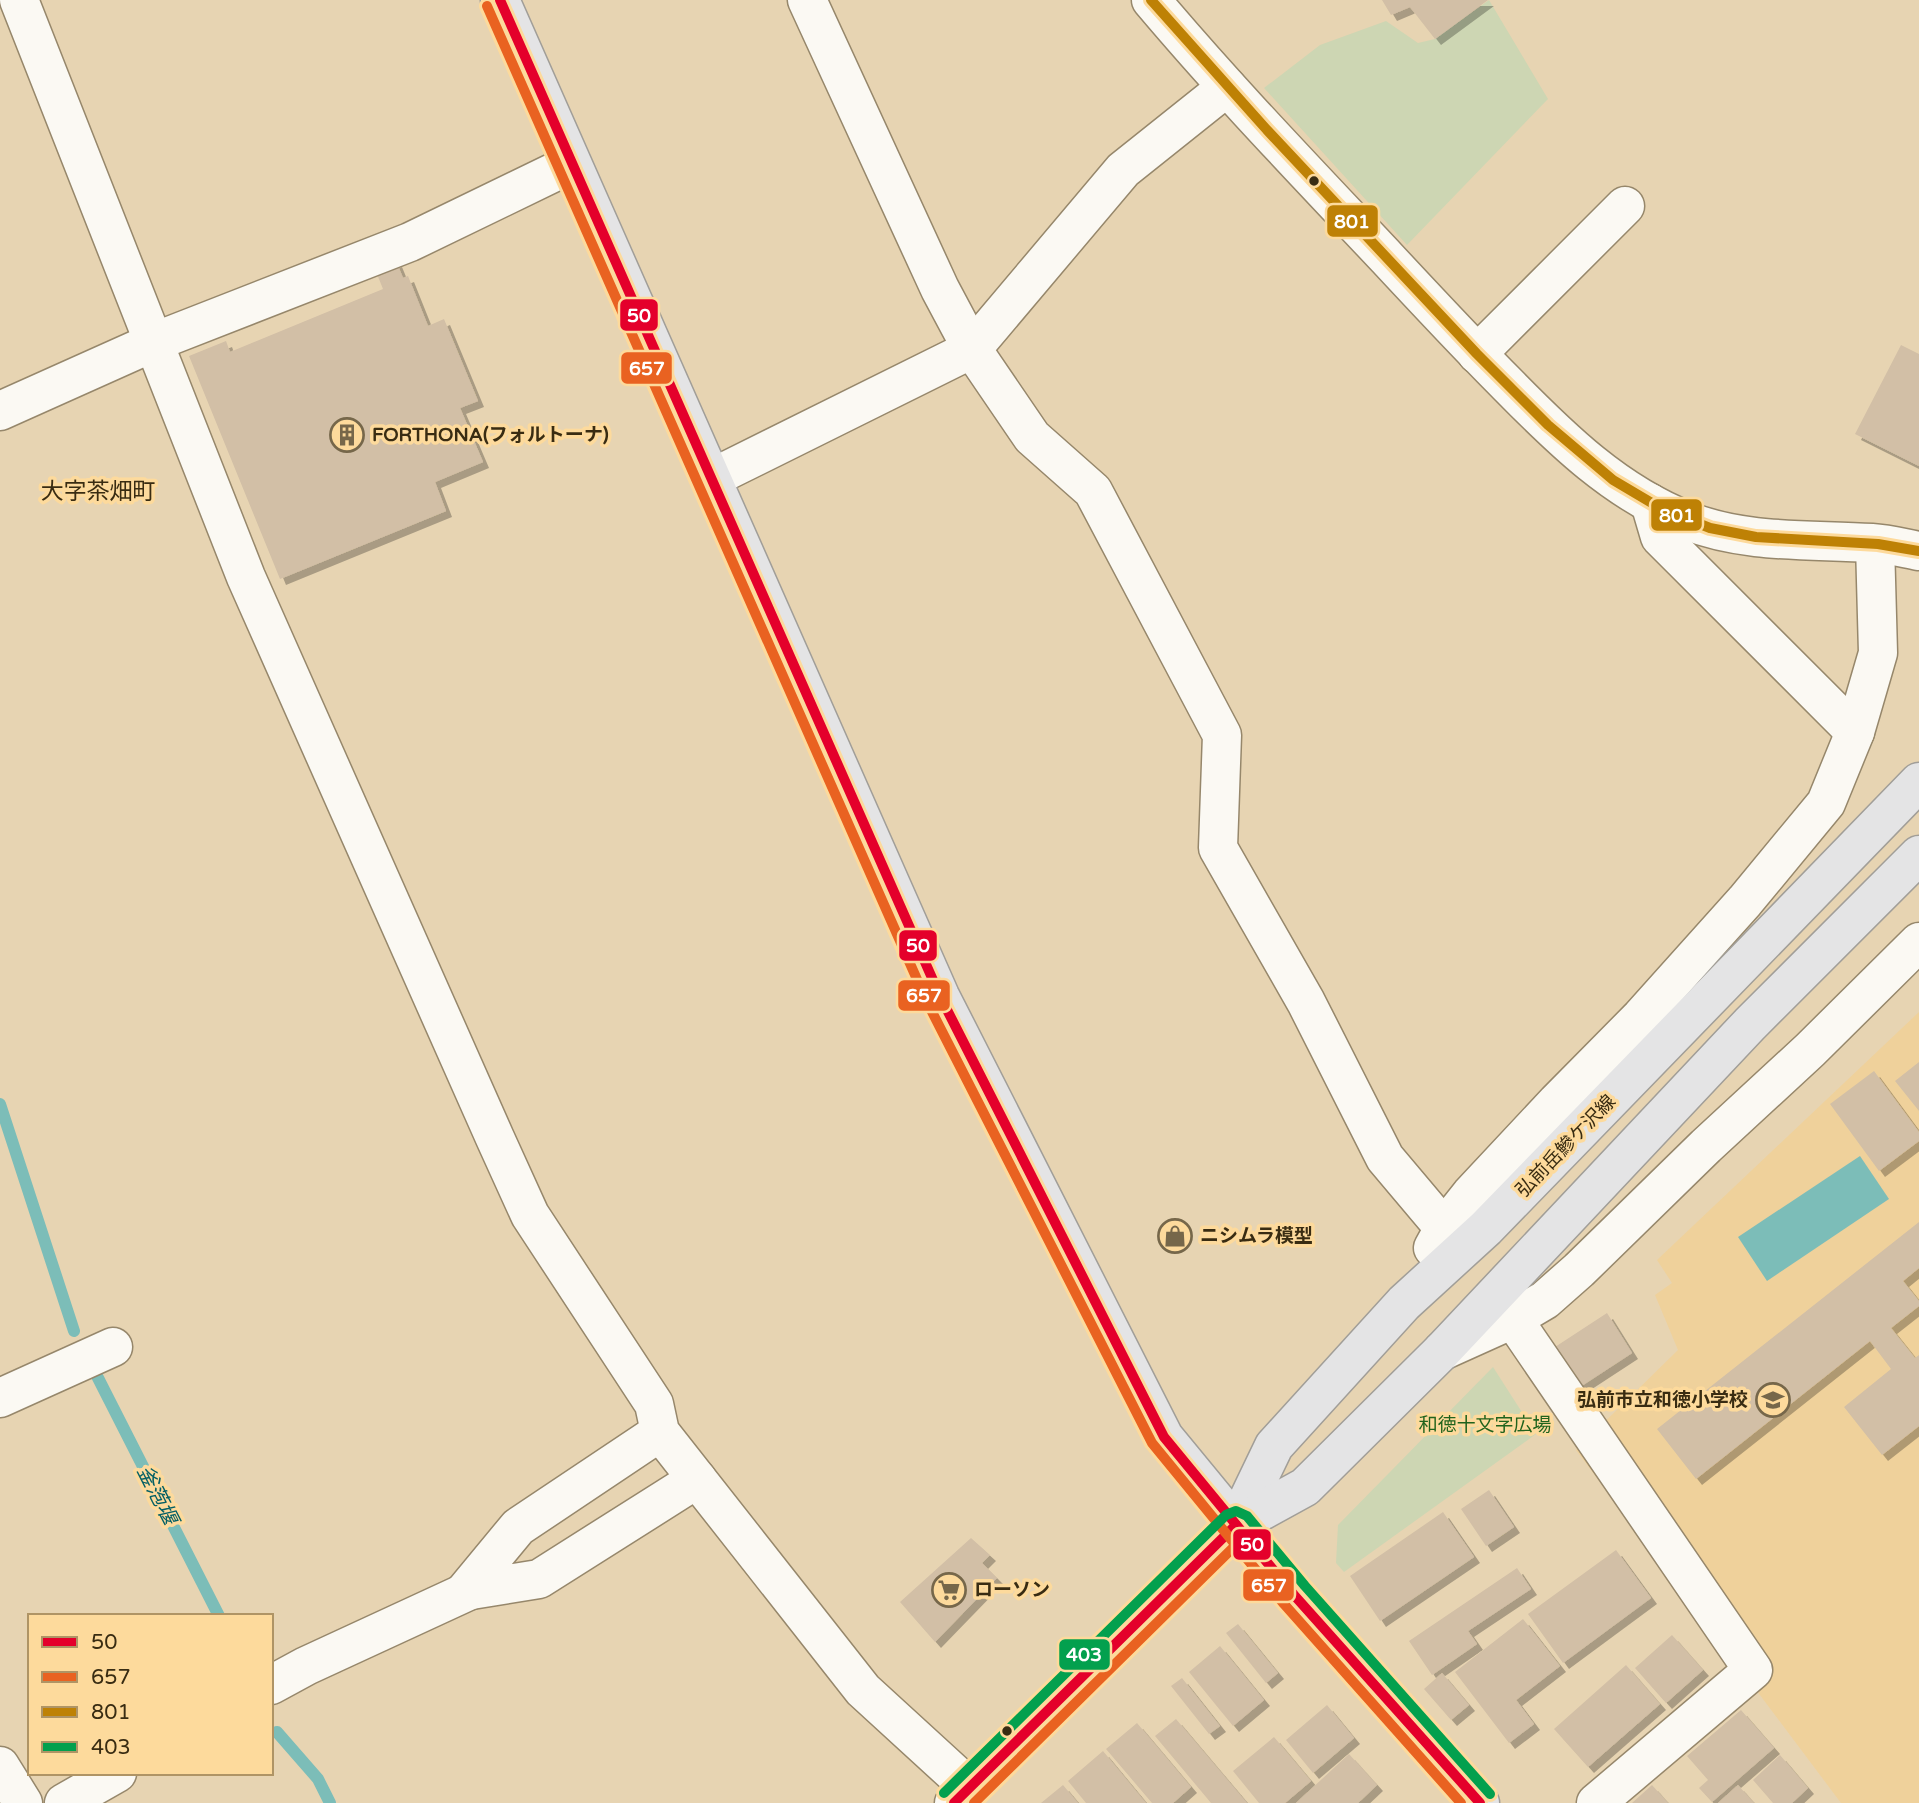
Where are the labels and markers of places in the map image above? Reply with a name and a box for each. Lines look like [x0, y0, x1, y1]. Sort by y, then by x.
unlabelled marker [1307, 174, 1321, 188]
building icon: FORTHONA(フォルトーナ) [328, 416, 366, 454]
place label: FORTHONA(フォルトーナ) [372, 424, 609, 446]
shop icon: ニシムラ模型 [1156, 1217, 1194, 1255]
place label: ニシムラ模型 [1200, 1225, 1313, 1247]
school or university icon: 弘前市立和徳小学校 [1754, 1381, 1792, 1419]
place label: 弘前市立和徳小学校 [1577, 1389, 1748, 1411]
supermarket icon: ローソン [930, 1571, 968, 1609]
place label: ローソン [974, 1579, 1050, 1601]
unlabelled marker [1000, 1724, 1014, 1738]

